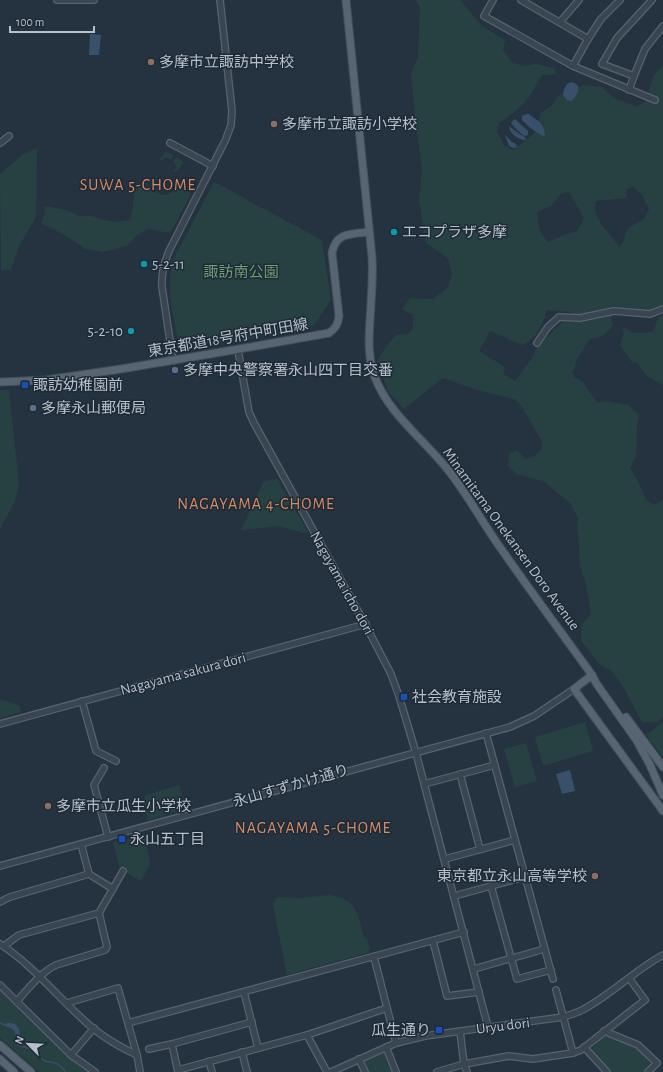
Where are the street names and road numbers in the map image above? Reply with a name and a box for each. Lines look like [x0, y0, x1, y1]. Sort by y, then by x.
street label: 東京都道18号府中町田線 [147, 316, 309, 359]
street label: Minamitama Onekansen Doro Avenue [440, 445, 582, 633]
street label: Nagayama icho dori [307, 529, 377, 637]
street label: Nagayama sakura dori [119, 650, 247, 698]
street label: 永山すずかけ通り [231, 761, 351, 810]
street label: Uryu dori [475, 1015, 531, 1037]

